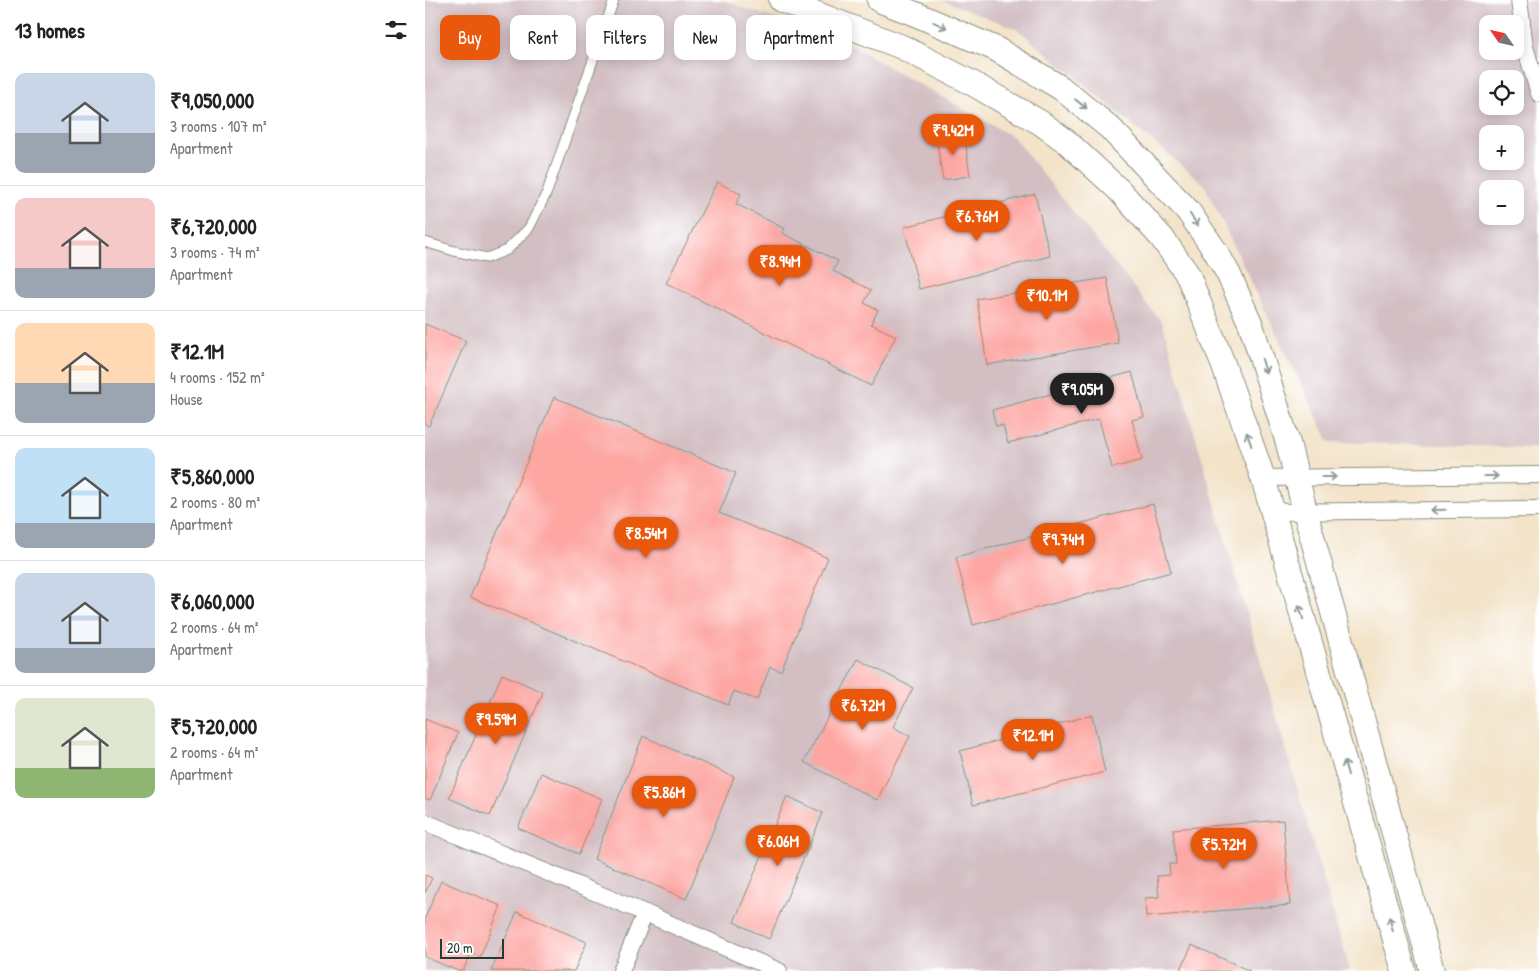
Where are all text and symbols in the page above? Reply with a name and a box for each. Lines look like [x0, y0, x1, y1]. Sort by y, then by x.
chip: Buy [440, 15, 500, 60]
chip: Rent [510, 15, 576, 60]
chip: Filters [586, 15, 664, 60]
chip: New [674, 15, 736, 60]
chip: Apartment [746, 15, 852, 60]
north arrow [1479, 15, 1524, 60]
map controls [1479, 15, 1524, 225]
text: 13 homes [15, 16, 85, 45]
icon: filters [382, 16, 410, 44]
one-way arrow [932, 20, 947, 30]
button: locate [1479, 70, 1524, 115]
text: ₹9,050,000 [170, 86, 254, 115]
icon: home [55, 93, 115, 153]
one-way arrow [1075, 98, 1088, 109]
pin: ₹9.42M [912, 114, 994, 156]
text: 3 rooms · 107 m² [170, 115, 267, 137]
text: ₹9.42M [932, 119, 974, 141]
button: + [1479, 125, 1524, 170]
text: Apartment [170, 137, 233, 159]
button: − [1479, 180, 1524, 225]
pin: ₹6.76M [936, 200, 1018, 242]
text: ₹6.76M [956, 205, 998, 227]
text: ₹6,720,000 [170, 212, 257, 241]
one-way arrow [1189, 213, 1199, 227]
icon: home [55, 218, 115, 278]
text: 3 rooms · 74 m² [170, 241, 260, 263]
pin: ₹8.94M [739, 244, 821, 287]
text: ₹8.94M [760, 250, 800, 272]
text: Apartment [170, 263, 233, 285]
pin: ₹10.1M [1006, 278, 1088, 321]
text: ₹10.1M [1027, 284, 1067, 306]
text: ₹12.1M [170, 337, 224, 366]
icon: home [55, 343, 115, 403]
one-way arrow [1260, 357, 1270, 373]
text: 4 rooms · 152 m² [170, 366, 265, 388]
pin: ₹9.05M [1041, 372, 1123, 415]
text: ₹9.05M [1061, 378, 1103, 400]
text: House [170, 388, 203, 410]
one-way arrow [1244, 432, 1253, 448]
text: ₹5,860,000 [170, 462, 254, 491]
icon: home [55, 468, 115, 528]
one-way arrow [1483, 471, 1499, 481]
one-way arrow [1320, 472, 1337, 482]
text: 2 rooms · 80 m² [170, 491, 260, 513]
one-way arrow [1430, 505, 1446, 515]
text: Apartment [170, 513, 233, 535]
pin: ₹8.54M [605, 516, 687, 559]
text: ₹8.54M [625, 522, 667, 544]
pin: ₹9.74M [1022, 522, 1104, 565]
text: ₹9.74M [1042, 528, 1084, 550]
text: ₹6,060,000 [170, 587, 254, 616]
icon: home [55, 593, 115, 653]
one-way arrow [1296, 604, 1305, 620]
text: 2 rooms · 64 m² [170, 616, 258, 638]
text: Apartment [170, 638, 233, 660]
pin: ₹6.72M [822, 688, 904, 731]
text: ₹6.72M [841, 694, 885, 716]
pin: ₹9.59M [455, 702, 537, 745]
text: ₹9.59M [476, 708, 516, 730]
text: ₹5,720,000 [170, 712, 257, 741]
icon: home [55, 718, 115, 778]
pin: ₹12.1M [992, 718, 1074, 761]
text: ₹12.1M [1012, 724, 1054, 746]
text: 2 rooms · 64 m² [170, 741, 258, 763]
one-way arrow [1341, 760, 1351, 776]
text: Apartment [170, 763, 233, 785]
pin: ₹5.86M [623, 776, 705, 818]
text: ₹5.86M [643, 781, 685, 803]
pin: ₹6.06M [737, 824, 819, 867]
pin: ₹5.72M [1183, 828, 1265, 870]
text: ₹6.06M [757, 830, 799, 852]
text: ₹5.72M [1202, 833, 1246, 855]
one-way arrow [1386, 916, 1396, 932]
scale bar [440, 936, 504, 959]
text: 20 m [447, 938, 473, 957]

